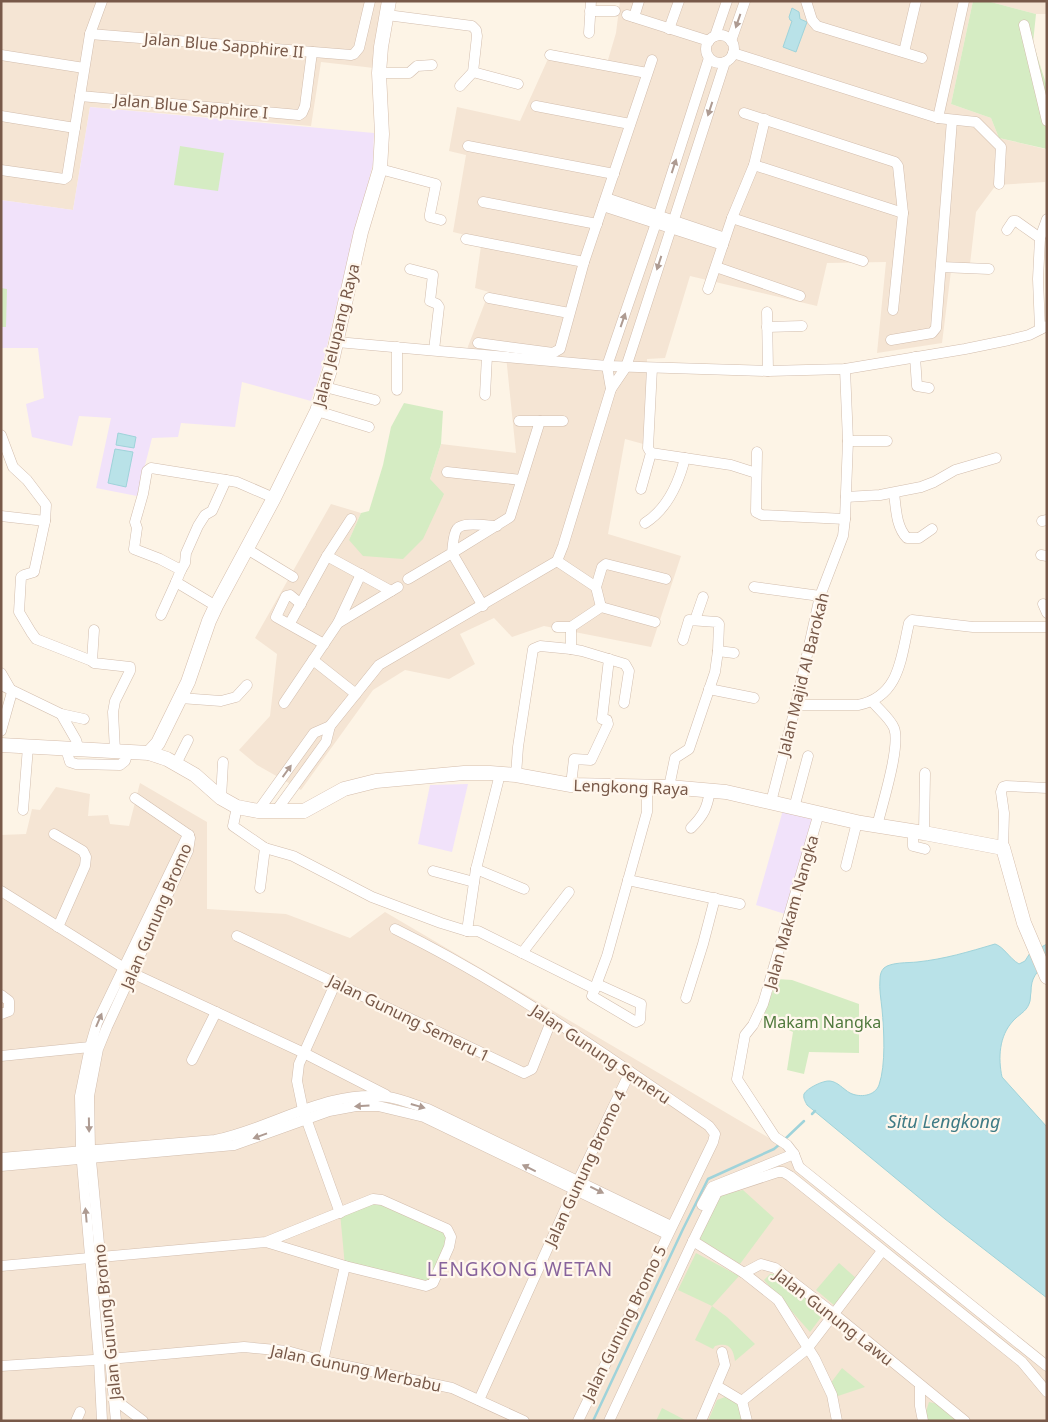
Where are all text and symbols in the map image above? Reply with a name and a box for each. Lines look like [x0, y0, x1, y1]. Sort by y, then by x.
one-way arrow [734, 14, 742, 29]
street label: Jalan Blue Sapphire II [141, 27, 305, 63]
street label: Jalan Blue Sapphire I [111, 88, 269, 124]
one-way arrow [705, 101, 713, 116]
one-way arrow [671, 158, 678, 173]
one-way arrow [655, 256, 663, 271]
street label: Jalan Jelupang Raya [307, 261, 364, 411]
one-way arrow [619, 312, 627, 327]
street label: Jalan Majid Al Barokah [772, 590, 834, 760]
one-way arrow [282, 764, 292, 778]
street label: Lengkong Raya [573, 774, 689, 800]
street label: Jalan Makam Nangka [758, 833, 823, 993]
street label: Jalan Gunung Bromo [114, 840, 197, 994]
street label: Jalan Gunung Semeru 1 [323, 968, 493, 1067]
street label: Jalan Gunung Semeru [525, 998, 675, 1109]
park label: Makam Nangka [763, 1011, 881, 1033]
one-way arrow [95, 1012, 103, 1027]
street label: Jalan Gunung Bromo 4 [538, 1086, 631, 1252]
one-way arrow [411, 1102, 426, 1110]
one-way arrow [353, 1103, 369, 1111]
water label: Situ Lengkong [888, 1109, 1000, 1133]
one-way arrow [86, 1117, 94, 1133]
one-way arrow [253, 1133, 268, 1140]
one-way arrow [521, 1163, 536, 1172]
one-way arrow [590, 1186, 604, 1194]
one-way arrow [82, 1207, 90, 1223]
street label: Jalan Gunung Bromo 5 [576, 1242, 671, 1406]
street label: Jalan Gunung Bromo [88, 1243, 126, 1403]
district label: LENGKONG WETAN [427, 1256, 613, 1282]
street label: Jalan Gunung Lawu [768, 1262, 898, 1370]
street label: Jalan Gunung Merbabu [266, 1339, 444, 1397]

